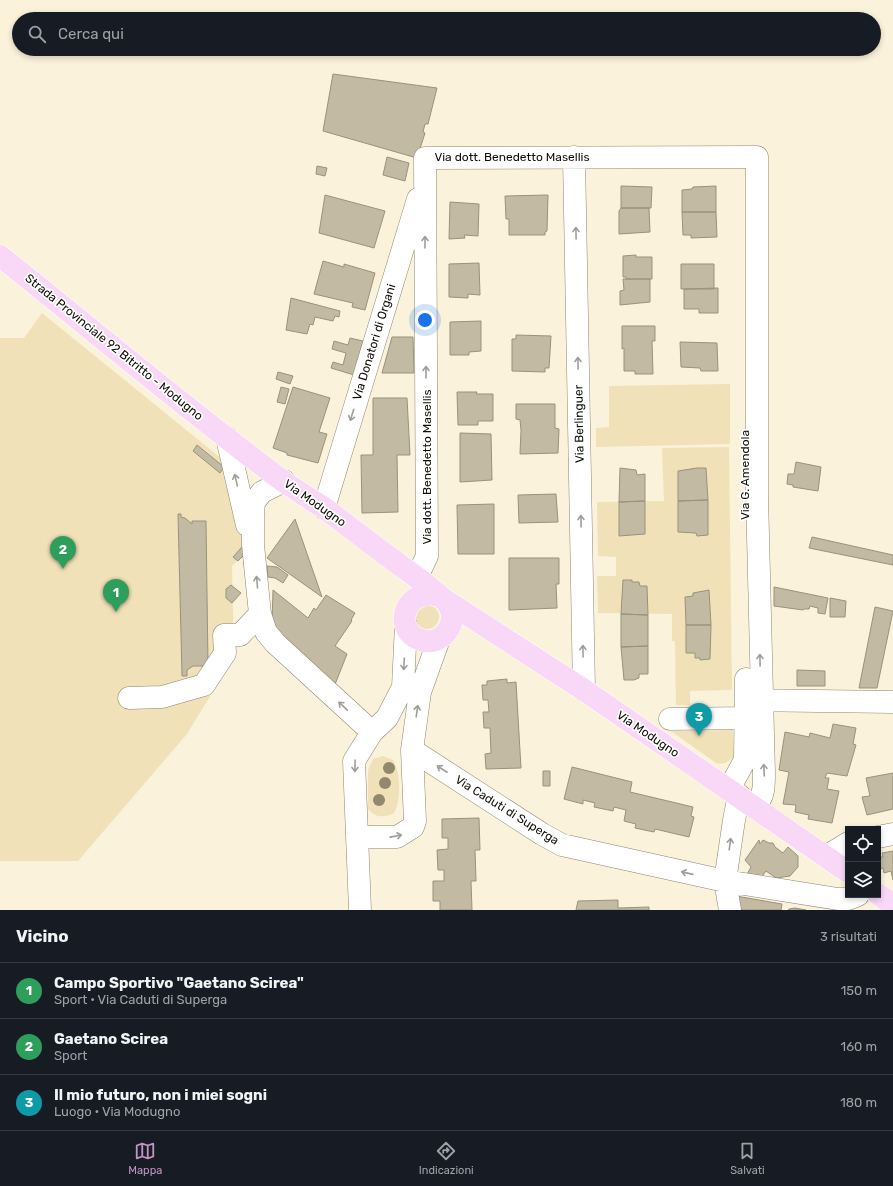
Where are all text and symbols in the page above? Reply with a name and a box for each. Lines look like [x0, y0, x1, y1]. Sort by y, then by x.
search box [12, 12, 881, 56]
icon: search [26, 23, 48, 45]
text: Cerca qui [58, 25, 124, 43]
street label: Via dott. Benedetto Masellis [434, 150, 590, 164]
one-way arrow [572, 227, 580, 240]
one-way arrow [421, 236, 429, 249]
street label: Strada Provinciale 92 Bitritto - Modugno [22, 271, 206, 423]
street label: Via Donatori di Organi [350, 282, 398, 402]
your location [415, 310, 435, 330]
one-way arrow [574, 357, 582, 370]
one-way arrow [422, 366, 430, 379]
street label: Via Berlinguer [571, 384, 587, 463]
street label: Via dott. Benedetto Masellis [420, 389, 434, 545]
one-way arrow [348, 408, 355, 421]
street label: Via G. Amendola [738, 430, 752, 520]
one-way arrow [232, 474, 240, 487]
street label: Via Modugno [281, 477, 349, 530]
one-way arrow [577, 515, 585, 528]
pin: 2 [50, 536, 76, 569]
one-way arrow [253, 576, 261, 589]
pin: 1 [103, 579, 129, 612]
one-way arrow [579, 645, 587, 658]
one-way arrow [757, 654, 764, 667]
one-way arrow [400, 657, 407, 670]
one-way arrow [338, 701, 348, 710]
pin: 3 [686, 703, 712, 736]
one-way arrow [413, 705, 421, 718]
street label: Via Modugno [614, 708, 682, 760]
one-way arrow [351, 759, 359, 772]
one-way arrow [760, 764, 767, 777]
one-way arrow [437, 765, 448, 773]
street label: Via Caduti di Superga [453, 772, 561, 848]
map controls [845, 826, 881, 898]
button: locate [845, 826, 881, 862]
one-way arrow [390, 831, 403, 839]
one-way arrow [726, 838, 734, 851]
button: layers [845, 862, 881, 898]
one-way arrow [681, 868, 694, 876]
text: Vicino [16, 926, 69, 946]
text: 3 risultati [820, 929, 877, 944]
text: Campo Sportivo "Gaetano Scirea" [54, 974, 304, 992]
text: 1 [26, 983, 32, 998]
text: 150 m [841, 983, 877, 998]
text: Sport · Via Caduti di Superga [54, 992, 227, 1007]
text: Gaetano Scirea [54, 1030, 168, 1048]
text: 2 [25, 1039, 33, 1054]
text: 160 m [841, 1039, 877, 1054]
text: Sport [54, 1048, 87, 1063]
text: Il mio futuro, non i miei sogni [54, 1086, 267, 1104]
text: 3 [25, 1095, 33, 1110]
text: 180 m [840, 1095, 877, 1110]
text: Luogo · Via Modugno [54, 1104, 180, 1119]
tab: Mappa [128, 1140, 162, 1177]
tab: Indicazioni [419, 1140, 474, 1177]
tab: Salvati [730, 1140, 765, 1177]

